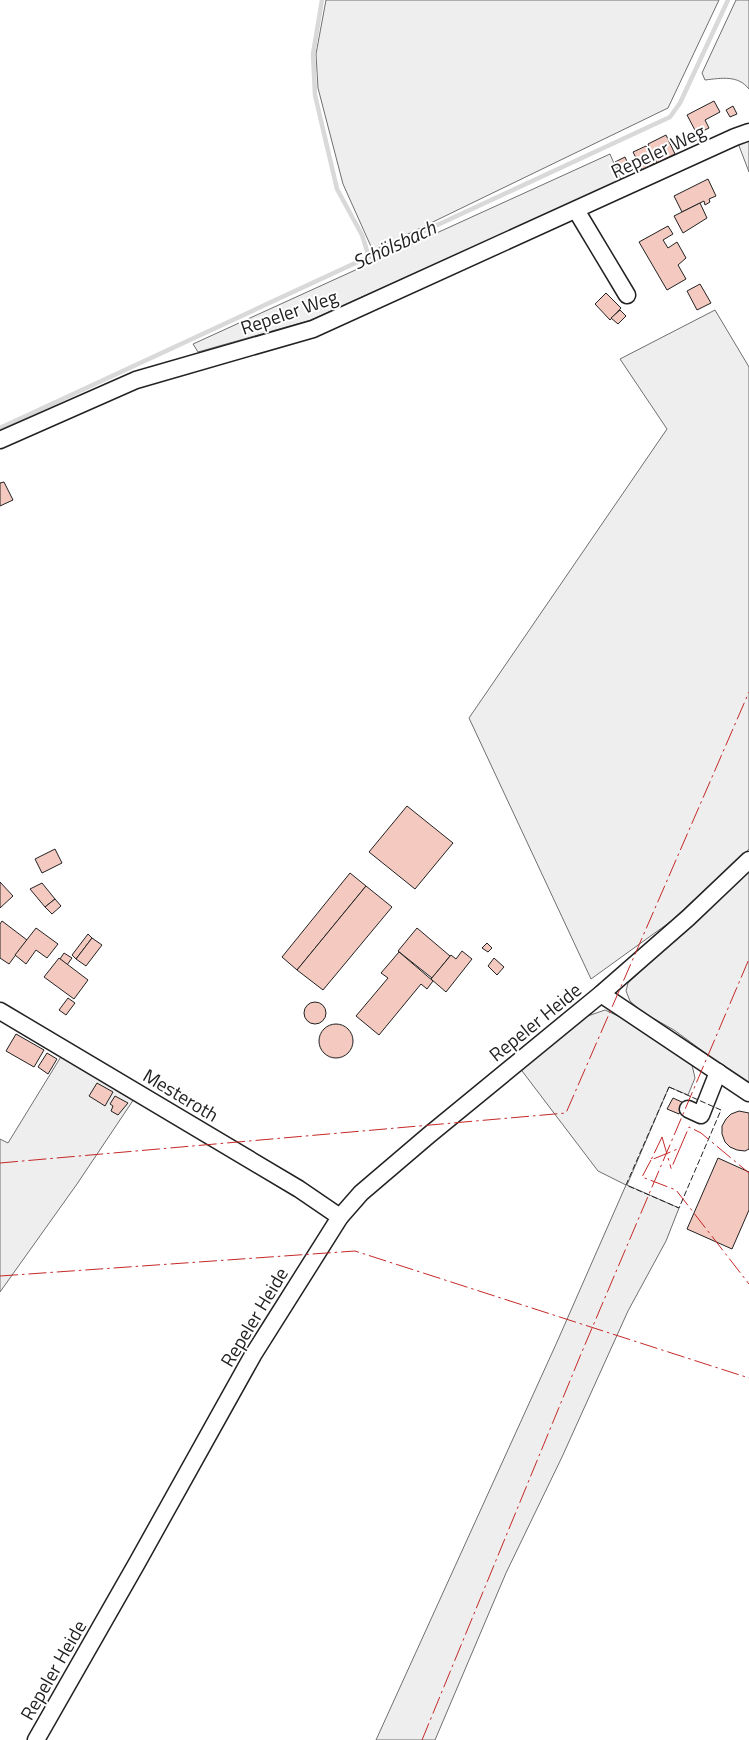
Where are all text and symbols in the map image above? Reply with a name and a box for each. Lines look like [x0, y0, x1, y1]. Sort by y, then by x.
street label: Repeler Weg [606, 116, 710, 185]
water label: Schölsbach [347, 211, 442, 277]
street label: Repeler Weg [236, 281, 342, 342]
street label: Repeler Heide [482, 975, 587, 1068]
street label: Mesteroth [138, 1061, 225, 1129]
street label: Repeler Heide [212, 1261, 295, 1372]
street label: Repeler Heide [12, 1614, 93, 1725]

